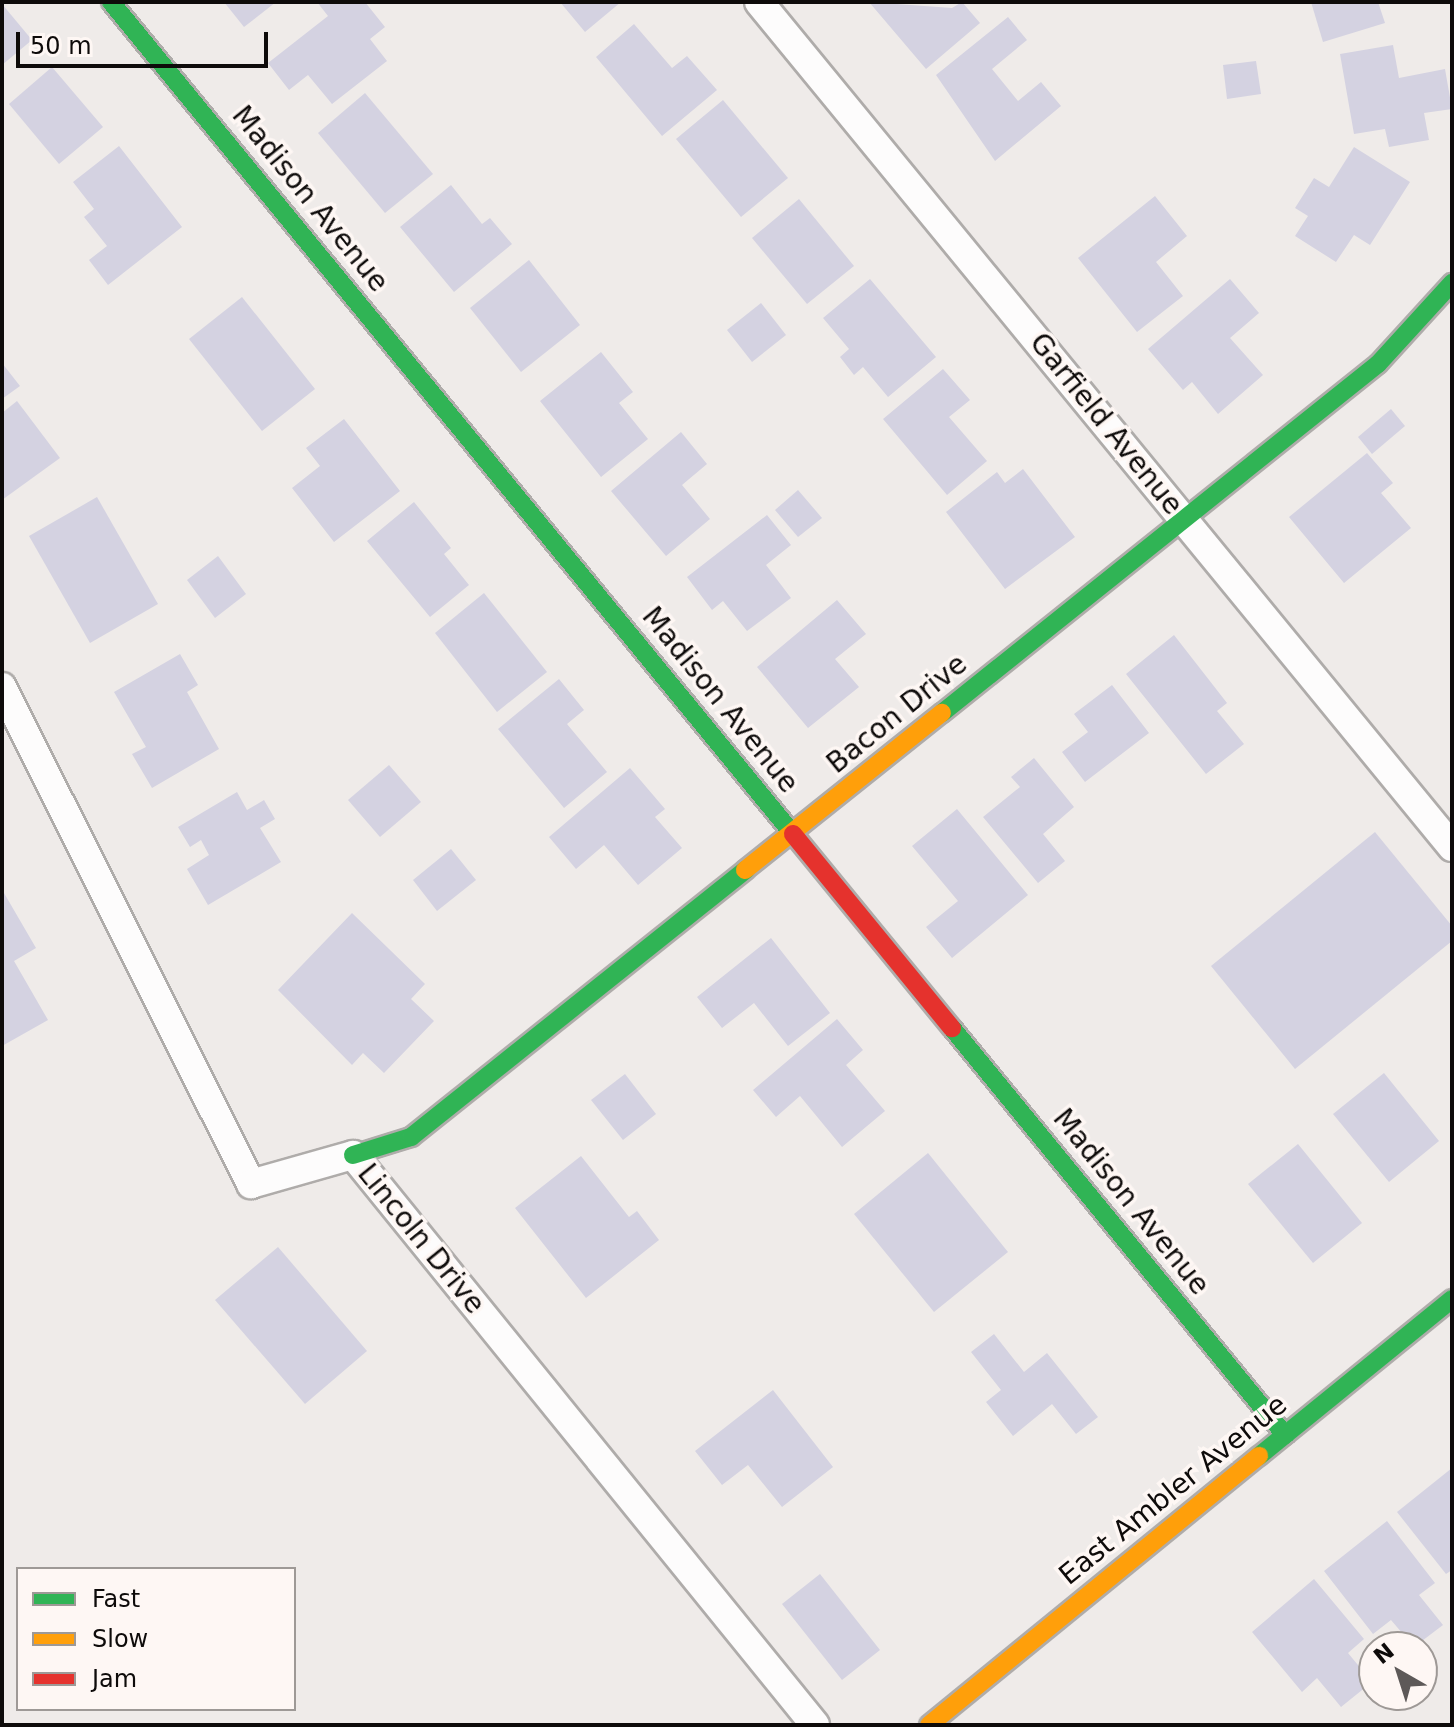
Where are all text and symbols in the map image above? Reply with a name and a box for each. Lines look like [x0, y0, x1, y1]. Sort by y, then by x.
scale bar [20, 16, 272, 66]
text: 50 m [30, 32, 92, 60]
street label: Madison Avenue [225, 99, 395, 299]
street label: Garfield Avenue [1023, 326, 1189, 522]
street label: Madison Avenue [635, 600, 805, 800]
street label: Bacon Drive [820, 647, 974, 781]
street label: Madison Avenue [1046, 1102, 1216, 1302]
street label: Lincoln Drive [350, 1157, 492, 1321]
street label: East Ambler Avenue [1052, 1388, 1294, 1592]
legend [16, 1567, 296, 1711]
text: Fast [92, 1585, 140, 1613]
text: Slow [92, 1625, 148, 1653]
north arrow [1358, 1631, 1438, 1711]
text: N [1369, 1638, 1399, 1669]
text: Jam [92, 1665, 137, 1693]

